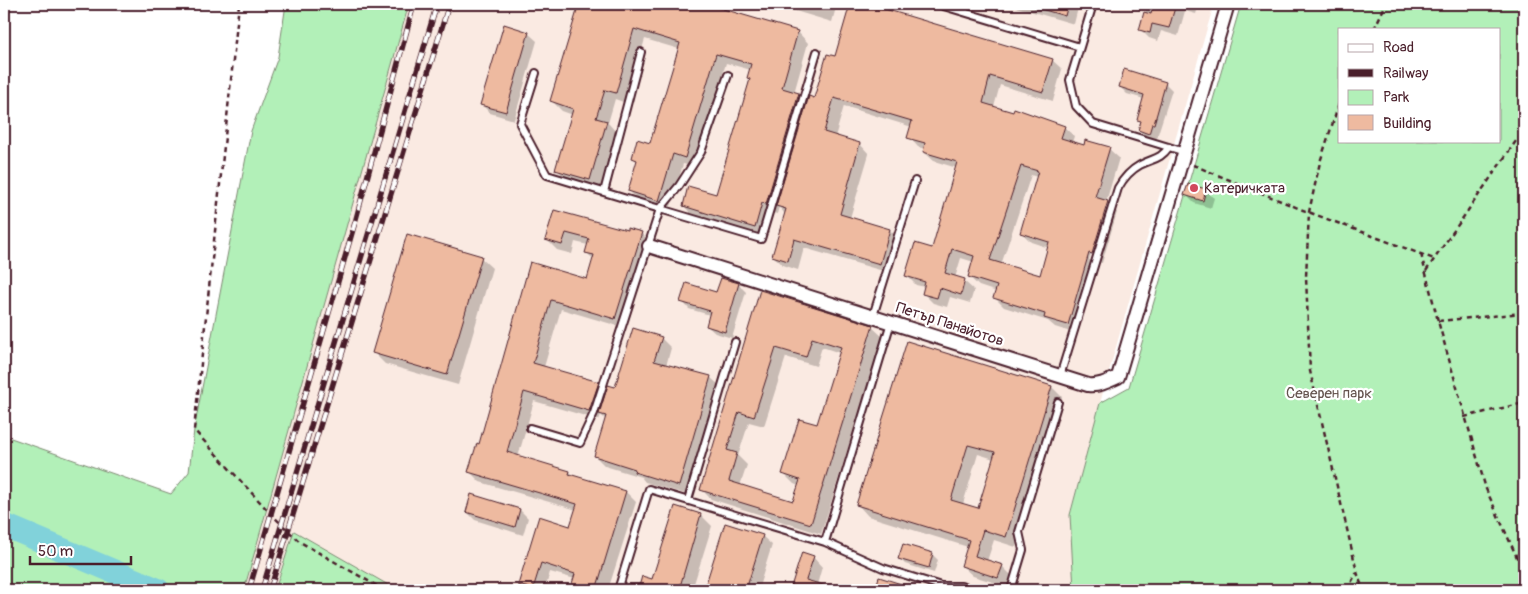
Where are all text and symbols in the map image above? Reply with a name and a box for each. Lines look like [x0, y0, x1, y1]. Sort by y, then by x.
legend [1338, 28, 1500, 142]
text: Road [1383, 38, 1414, 57]
text: Railway [1383, 64, 1429, 83]
text: Park [1383, 88, 1410, 107]
text: Building [1383, 114, 1431, 133]
place label: Катеричката [1204, 179, 1285, 198]
marker: Катеричката [1188, 182, 1200, 194]
street label: Петър Панайотов [894, 298, 1006, 351]
park label: Северен парк [1286, 384, 1372, 403]
scale bar [30, 534, 131, 566]
text: 50 m [38, 542, 73, 561]

